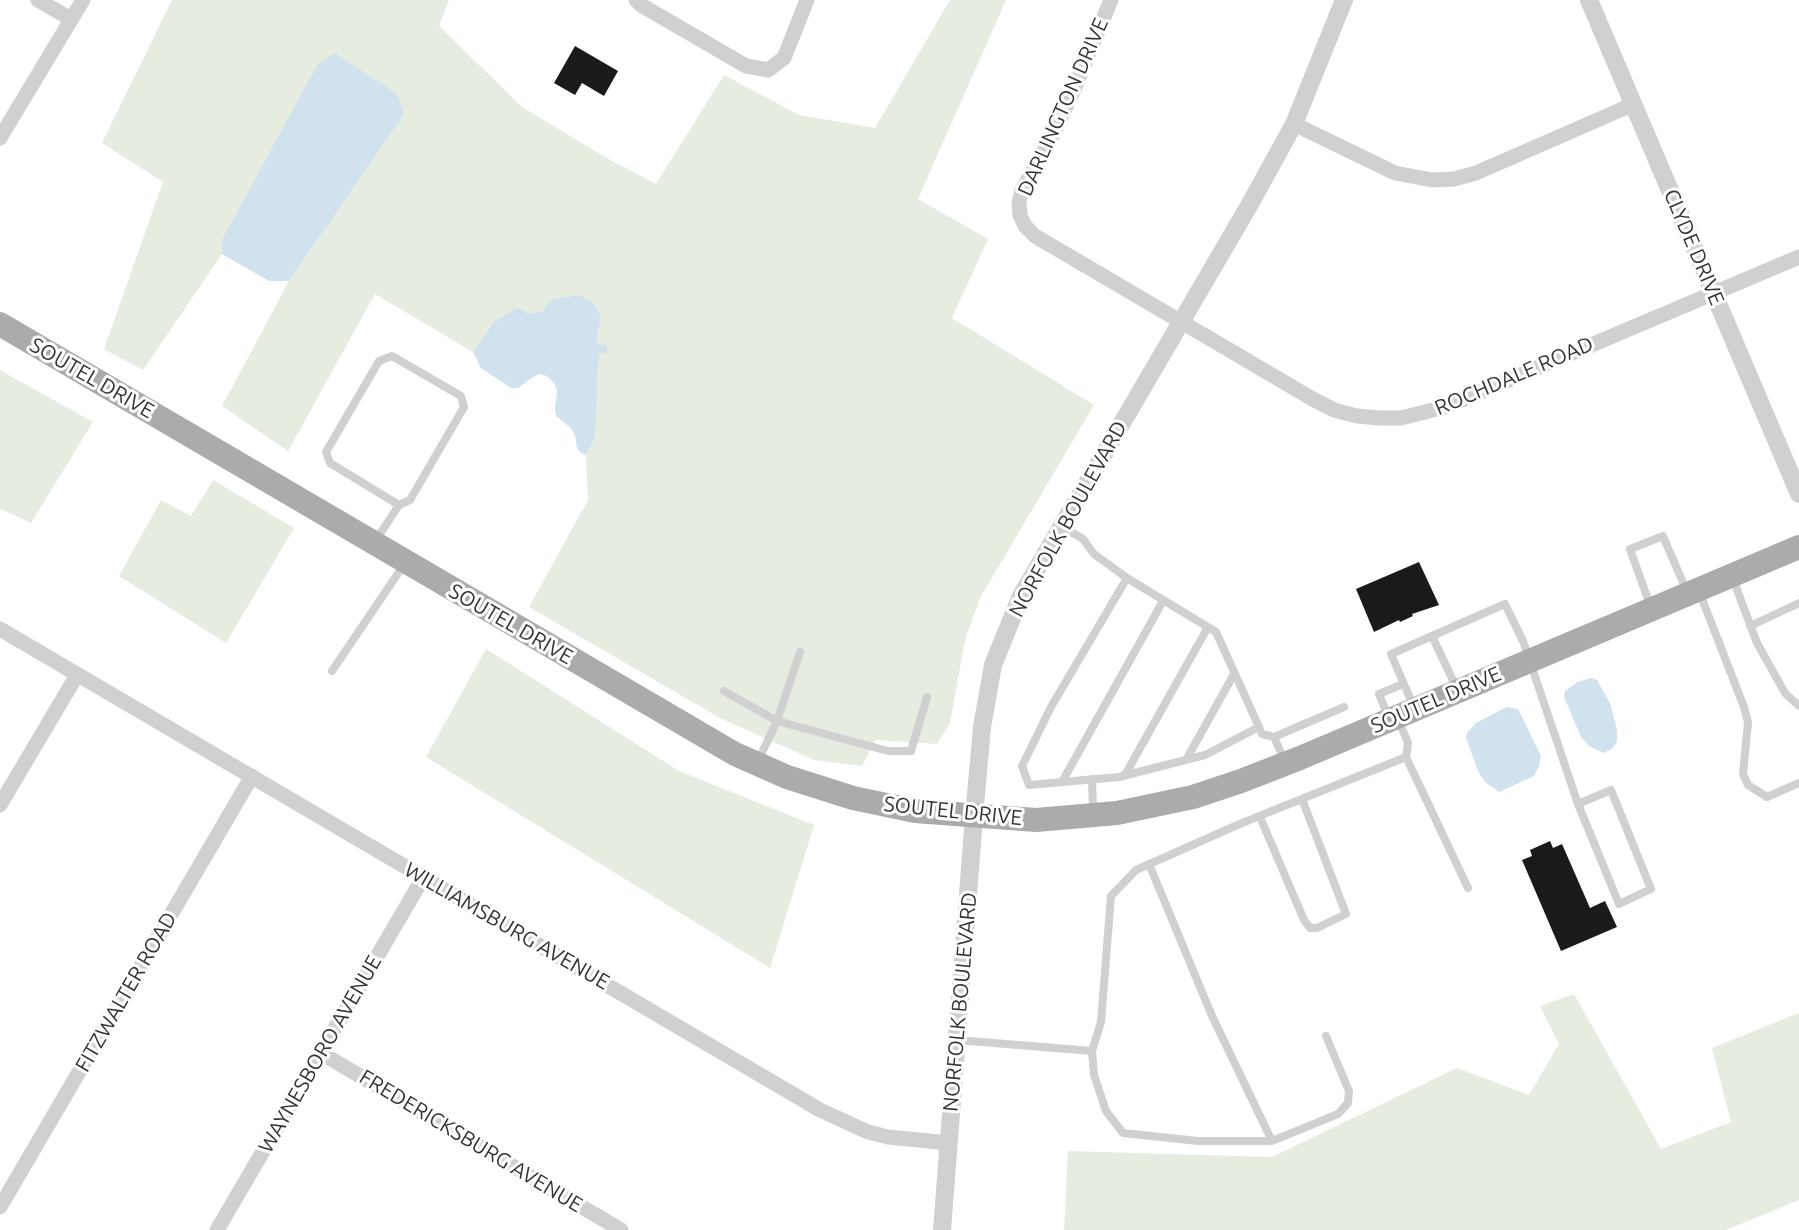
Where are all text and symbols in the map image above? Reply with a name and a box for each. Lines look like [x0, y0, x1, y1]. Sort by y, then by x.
street label: DARLINGTON DRIVE [1012, 14, 1114, 200]
street label: CLYDE DRIVE [1658, 185, 1730, 309]
street label: ROCHDALE ROAD [1431, 331, 1597, 421]
street label: SOUTEL DRIVE [26, 332, 158, 424]
street label: NORFOLK BOULEVARD [1004, 417, 1132, 621]
street label: SOUTEL DRIVE [445, 578, 577, 670]
street label: SOUTEL DRIVE [1367, 661, 1505, 739]
street label: SOUTEL DRIVE [883, 791, 1023, 831]
street label: WILLIAMSBURG AVENUE [400, 857, 614, 995]
street label: NORFOLK BOULEVARD [938, 891, 982, 1113]
street label: FITZWALTER ROAD [70, 908, 182, 1076]
street label: WAYNESBORO AVENUE [253, 951, 387, 1157]
street label: FREDERICKSBURG AVENUE [355, 1064, 587, 1218]

